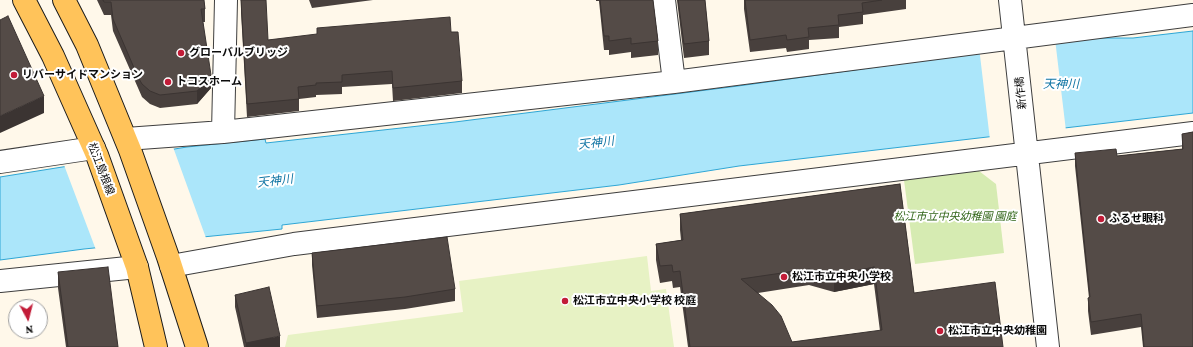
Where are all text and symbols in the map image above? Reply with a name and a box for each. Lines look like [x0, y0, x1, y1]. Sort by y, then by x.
place label: グローバルブリッジ [189, 46, 288, 60]
marker: グローバルブリッジ [176, 48, 186, 58]
place label: リバーサイドマンション [22, 68, 143, 82]
marker: リバーサイドマンション [9, 70, 19, 80]
place label: トコスホーム [176, 75, 242, 89]
street label: 新作橋 [1013, 76, 1029, 110]
marker: トコスホーム [163, 77, 173, 87]
water label: 天神川 [1043, 77, 1079, 91]
water label: 天神川 [577, 134, 615, 152]
street label: 松江島根線 [85, 141, 117, 197]
water label: 天神川 [256, 172, 294, 190]
park label: 松江市立中央幼稚園 園庭 [893, 210, 1017, 224]
place label: ふるせ眼科 [1109, 212, 1164, 226]
marker: ふるせ眼科 [1096, 214, 1106, 224]
place label: 松江市立中央小学校 [792, 270, 891, 284]
marker: 松江市立中央小学校 [779, 272, 789, 282]
place label: 松江市立中央小学校 校庭 [573, 294, 696, 308]
marker: 松江市立中央小学校 校庭 [560, 296, 570, 306]
north arrow [8, 299, 48, 339]
text: N [25, 324, 34, 336]
place label: 松江市立中央幼稚園 [948, 324, 1047, 338]
marker: 松江市立中央幼稚園 [935, 326, 945, 336]

